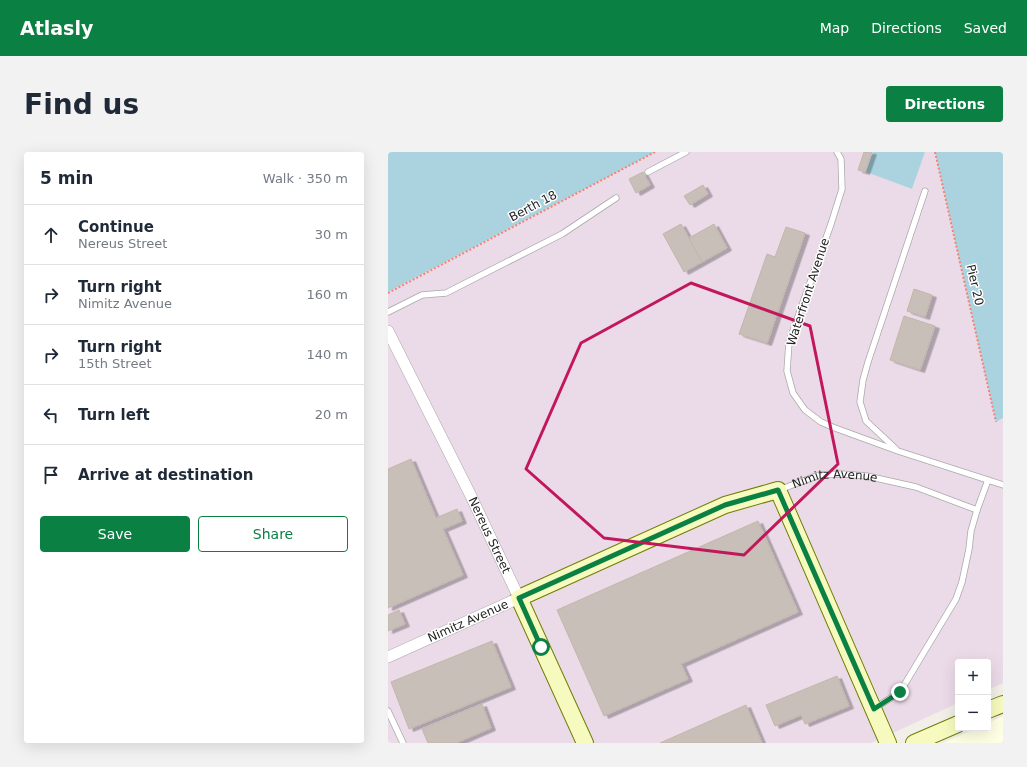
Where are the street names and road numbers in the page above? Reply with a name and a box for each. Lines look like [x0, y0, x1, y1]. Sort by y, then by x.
street label: Berth 18 [507, 188, 559, 224]
street label: Waterfront Avenue [784, 236, 832, 348]
street label: Pier 20 [963, 263, 987, 307]
street label: Nimitz Avenue [790, 467, 879, 491]
street label: Nereus Street [465, 495, 513, 576]
street label: Nimitz Avenue [426, 597, 510, 645]

